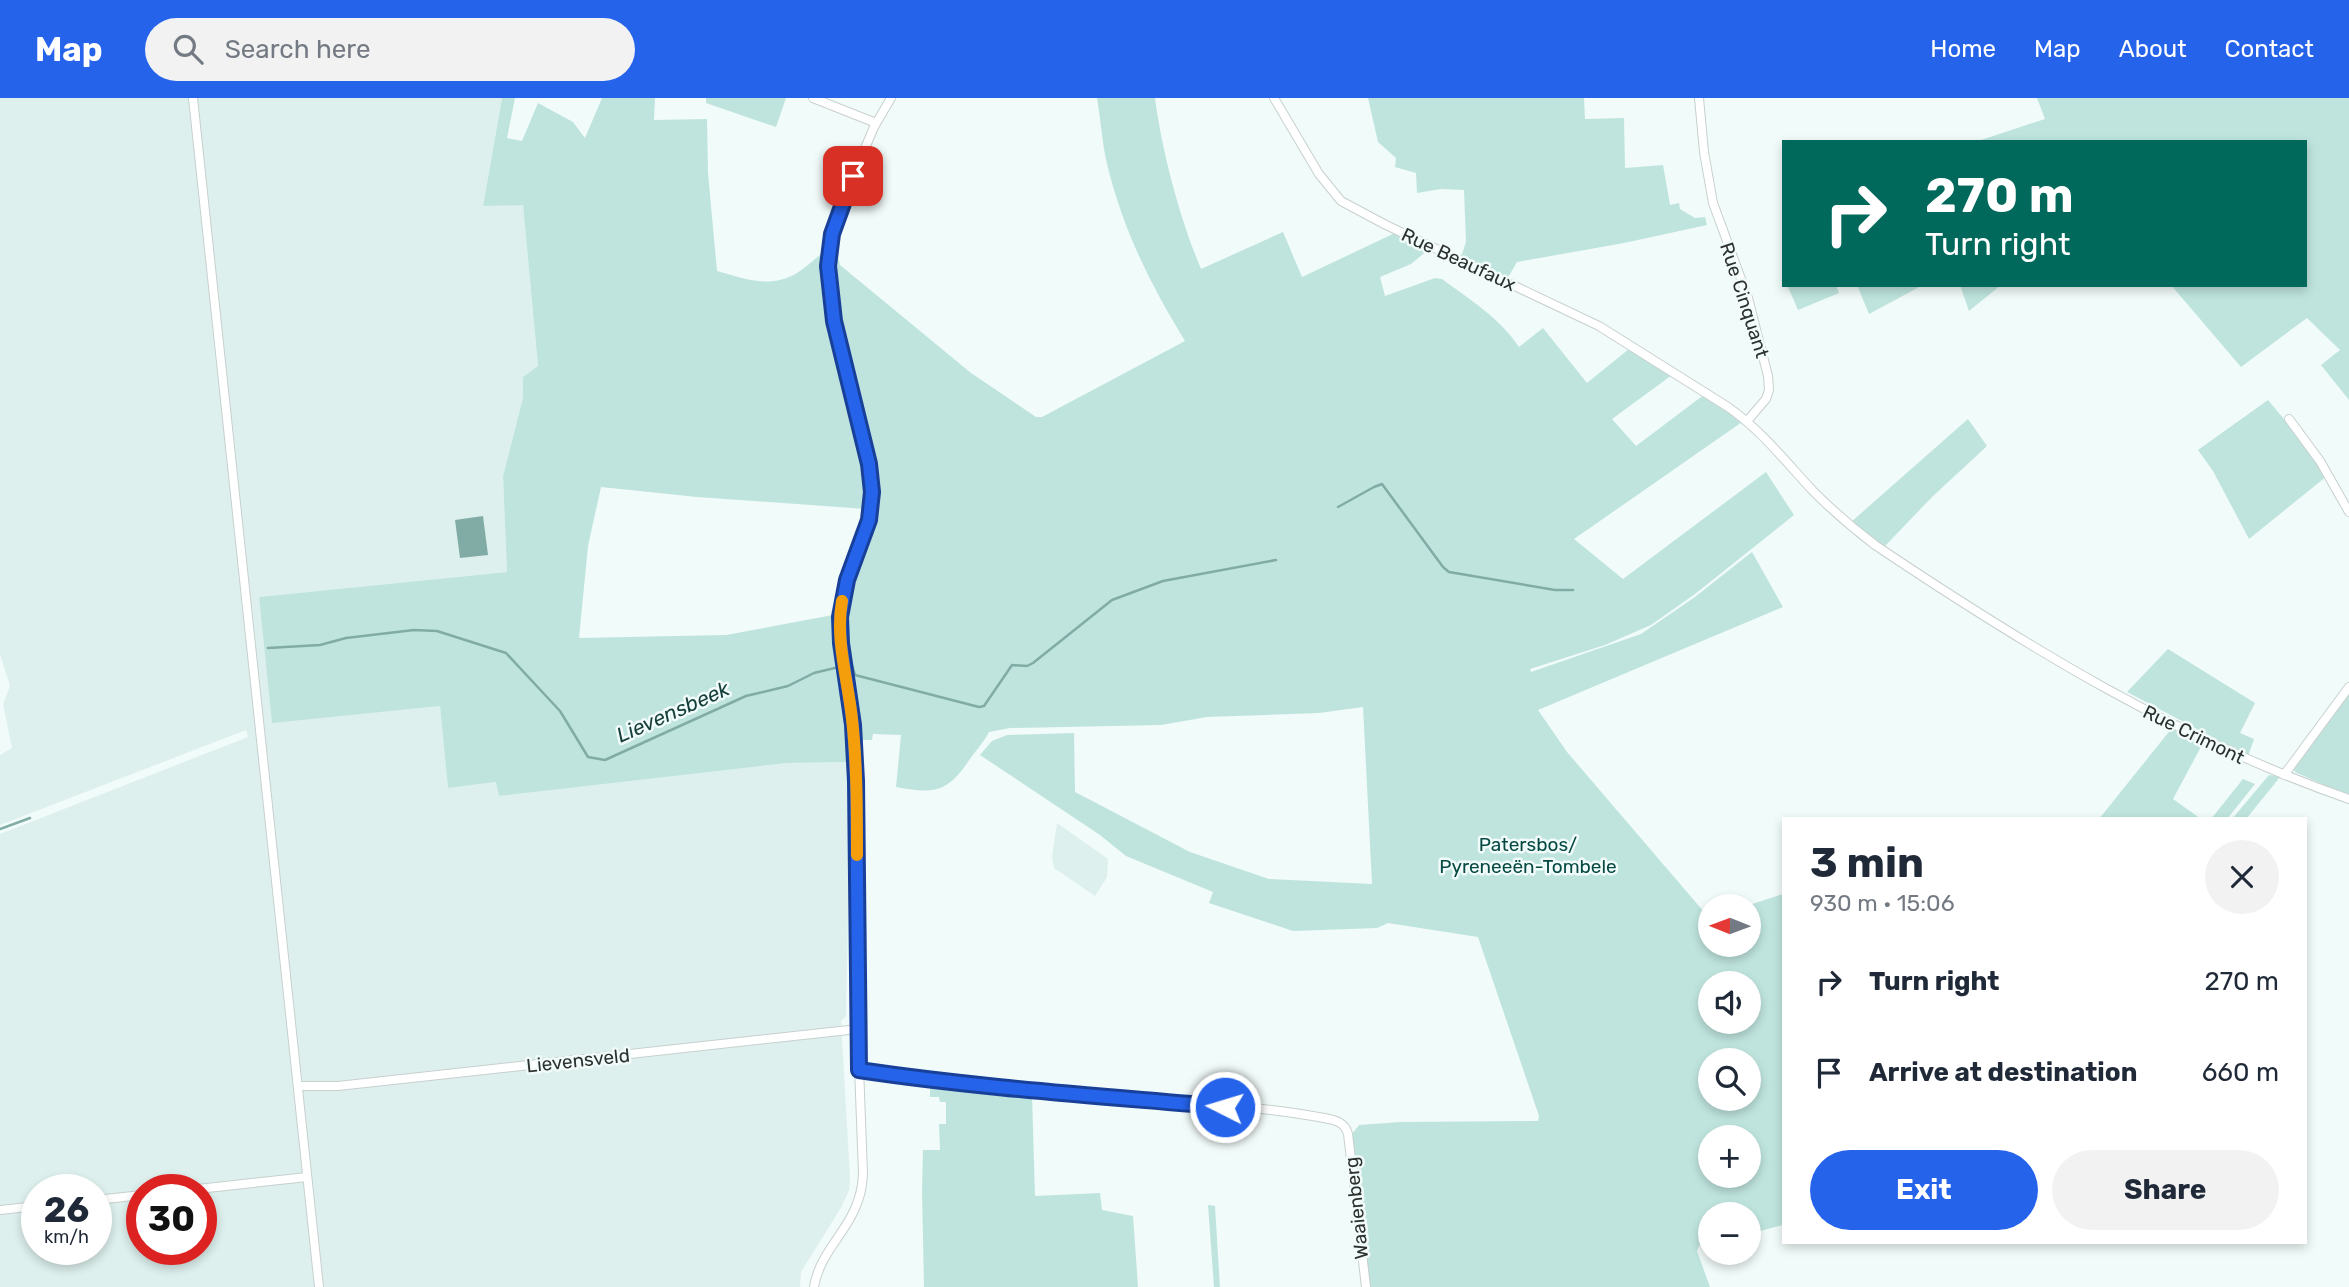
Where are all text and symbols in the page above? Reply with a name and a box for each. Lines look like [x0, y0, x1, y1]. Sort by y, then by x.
search box [145, 18, 635, 81]
text: Map [35, 30, 103, 69]
icon: search [169, 30, 207, 68]
text: Search here [225, 34, 370, 65]
text: Home [1930, 35, 1996, 63]
text: Map [2034, 35, 2081, 63]
text: About [2119, 35, 2187, 63]
text: Contact [2225, 35, 2314, 63]
pin [823, 146, 883, 206]
icon: arrive [834, 157, 872, 195]
text: 270 m [1925, 166, 2074, 224]
icon: right [1810, 168, 1901, 259]
street label: Rue Beaufaux [1398, 223, 1520, 296]
text: Turn right [1925, 225, 2070, 263]
street label: Rue Cinquant [1715, 240, 1774, 361]
water label: Lievensbeek [612, 675, 734, 748]
street label: Rue Crimont [2139, 700, 2249, 769]
park label: Patersbos/ Pyreneeën-Tombele [1439, 833, 1617, 878]
text: 3 min [1810, 838, 1924, 888]
button: close [2205, 840, 2279, 914]
text: 930 m · 15:06 [1810, 889, 1955, 917]
north arrow [1698, 894, 1760, 957]
map controls [1698, 894, 1761, 1265]
icon: right [1810, 963, 1848, 1001]
text: Turn right [1869, 966, 1999, 997]
text: 270 m [2204, 966, 2279, 997]
button: sound [1698, 971, 1761, 1034]
street label: Lievensveld [525, 1044, 631, 1077]
button: search [1698, 1048, 1761, 1111]
icon: arrive [1810, 1054, 1848, 1092]
text: Arrive at destination [1869, 1057, 2137, 1088]
text: 660 m [2202, 1057, 2279, 1088]
position arrow [1188, 1070, 1262, 1144]
button: + [1698, 1125, 1761, 1188]
button: Exit [1810, 1150, 2038, 1230]
button: Share [2052, 1150, 2279, 1230]
street label: Waaienberg [1340, 1156, 1373, 1260]
speed limit sign: 30 [126, 1174, 217, 1265]
text: 26 [44, 1189, 89, 1231]
button: − [1698, 1202, 1761, 1265]
text: km/h [44, 1226, 89, 1248]

